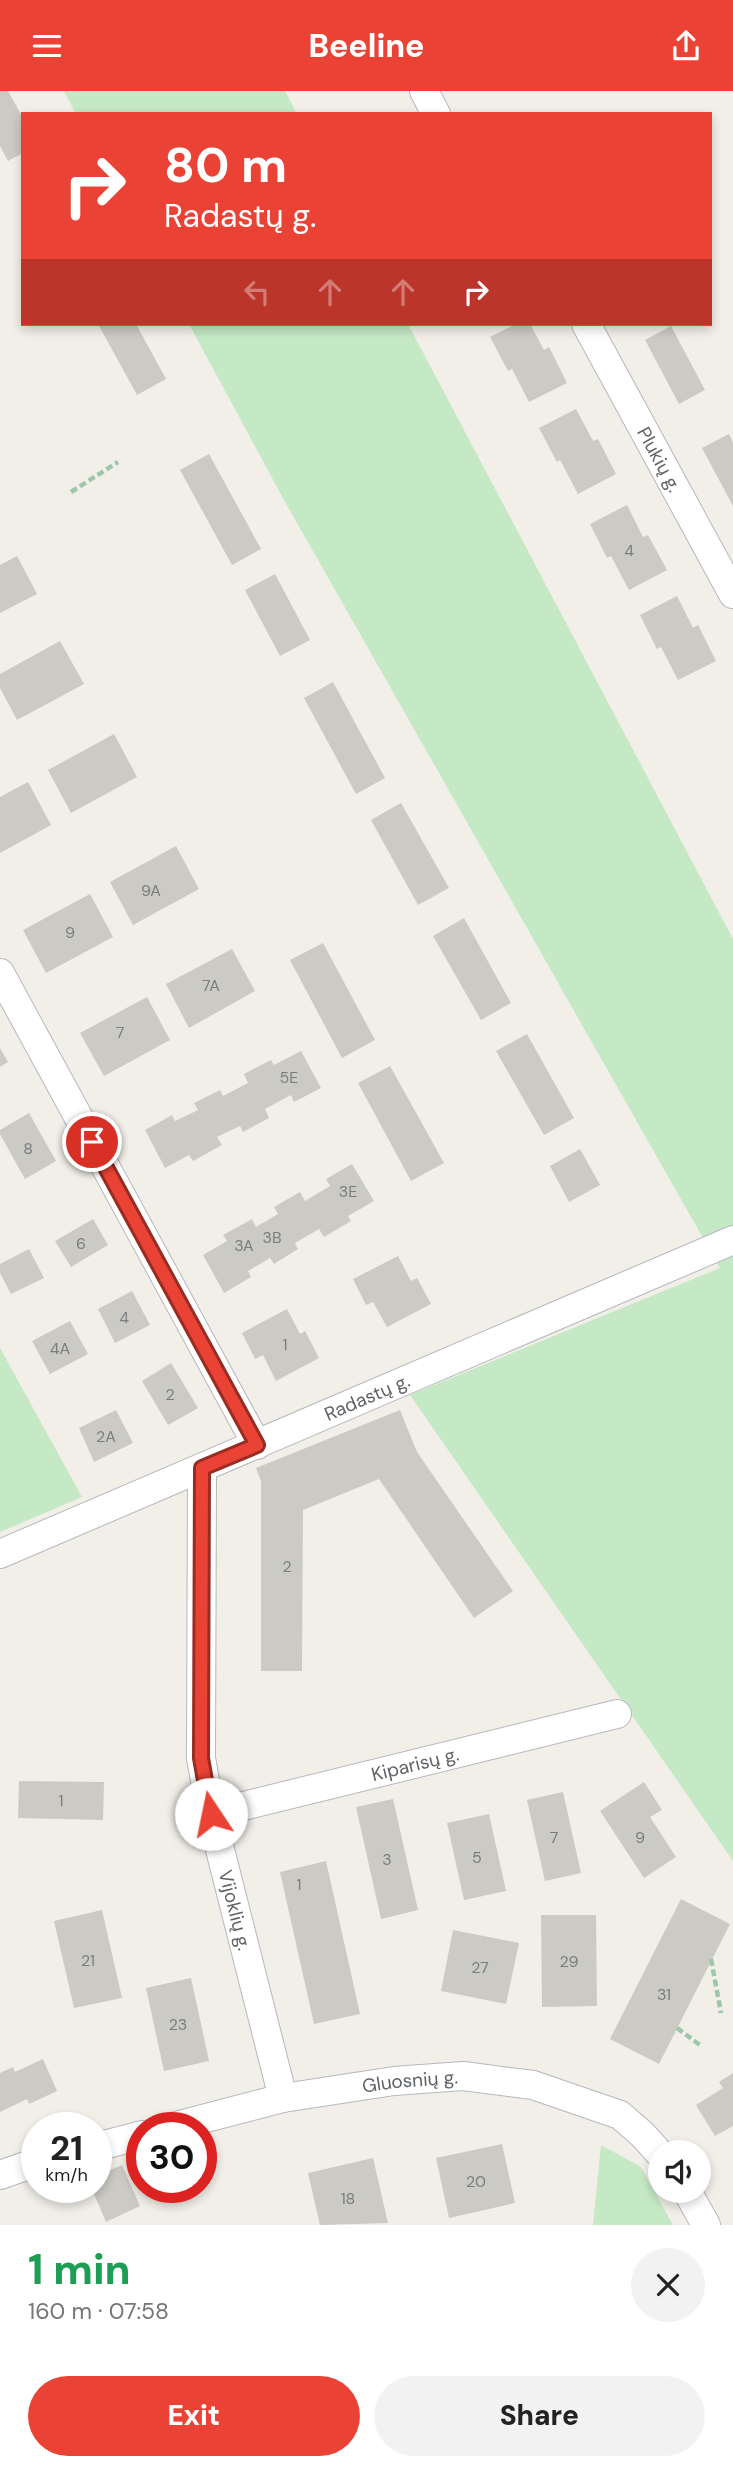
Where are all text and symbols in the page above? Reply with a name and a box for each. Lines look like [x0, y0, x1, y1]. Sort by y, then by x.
text: Beeline [308, 25, 425, 67]
icon: menu [28, 27, 66, 65]
icon: share [667, 27, 705, 65]
text: 80 m [164, 133, 287, 197]
icon: right [49, 140, 140, 231]
text: Radastų g. [164, 195, 316, 237]
icon: left [238, 273, 276, 311]
icon: ahead [311, 273, 349, 311]
icon: ahead [384, 273, 422, 311]
icon: right [457, 273, 495, 311]
street label: Plukių g. [631, 422, 687, 496]
house number: 4 [624, 540, 634, 561]
house number: 9A [141, 880, 161, 901]
house number: 9 [65, 922, 75, 943]
house number: 7A [202, 975, 220, 996]
house number: 7 [116, 1022, 124, 1043]
house number: 5E [280, 1067, 298, 1088]
pin [62, 1112, 122, 1172]
icon: arrive [73, 1123, 111, 1161]
house number: 8 [23, 1138, 33, 1159]
house number: 3E [339, 1181, 357, 1202]
house number: 3B [262, 1227, 282, 1248]
house number: 6 [76, 1233, 86, 1254]
house number: 3A [234, 1235, 254, 1256]
house number: 4 [119, 1307, 129, 1328]
house number: 1 [283, 1334, 288, 1355]
house number: 4A [50, 1338, 71, 1359]
street label: Radastų g. [320, 1368, 413, 1427]
house number: 2 [165, 1384, 175, 1405]
house number: 2A [96, 1426, 116, 1447]
house number: 2 [282, 1556, 292, 1577]
street label: Kiparisų g. [369, 1741, 461, 1787]
position arrow [174, 1777, 248, 1851]
house number: 1 [59, 1790, 64, 1811]
house number: 7 [550, 1827, 558, 1848]
house number: 9 [635, 1827, 645, 1848]
house number: 5 [472, 1847, 482, 1868]
house number: 3 [382, 1849, 392, 1870]
street label: Vijoklių g. [213, 1867, 257, 1953]
house number: 1 [297, 1874, 302, 1895]
house number: 21 [81, 1950, 95, 1971]
house number: 29 [559, 1951, 579, 1972]
house number: 27 [471, 1957, 489, 1978]
house number: 31 [657, 1984, 671, 2005]
house number: 23 [169, 2014, 187, 2035]
street label: Gluosnių g. [360, 2064, 459, 2099]
speed limit sign: 30 [126, 2112, 217, 2203]
text: 21 [50, 2125, 83, 2171]
map controls [648, 2140, 711, 2203]
button: sound [648, 2140, 711, 2203]
text: km/h [45, 2163, 88, 2187]
house number: 20 [466, 2171, 486, 2192]
house number: 18 [341, 2188, 355, 2209]
text: 1 min [28, 2242, 131, 2297]
button: close [631, 2248, 705, 2322]
text: 160 m · 07:58 [28, 2296, 169, 2326]
button: Exit [28, 2376, 360, 2456]
button: Share [374, 2376, 705, 2456]

